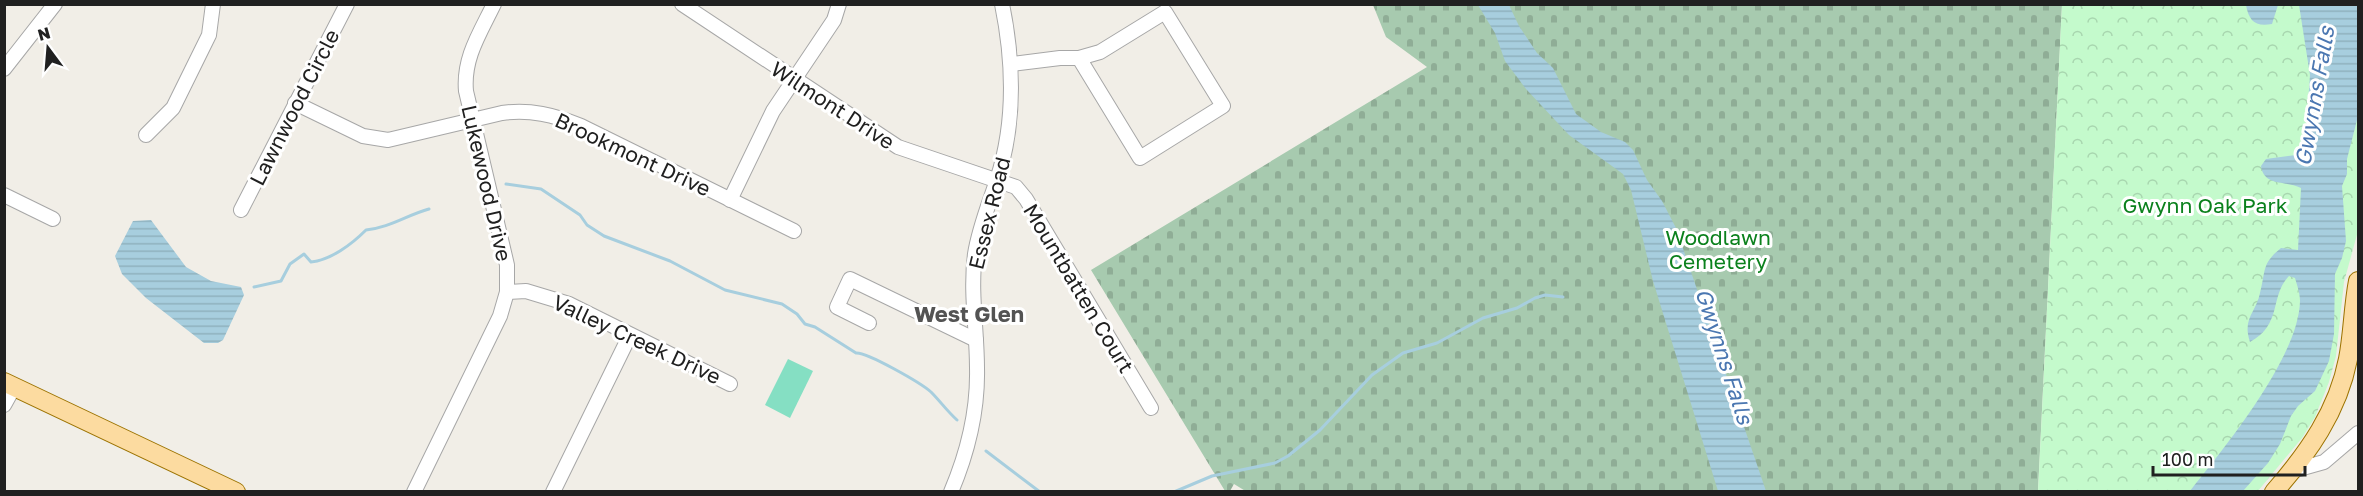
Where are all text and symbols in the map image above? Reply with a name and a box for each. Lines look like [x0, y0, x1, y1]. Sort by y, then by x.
north arrow [18, 18, 78, 78]
text: N [35, 22, 52, 45]
water label: Gwynns Falls [2288, 23, 2340, 168]
street label: Lawnwood Circle [243, 25, 345, 189]
street label: Wilmont Drive [766, 55, 900, 155]
street label: Lukewood Drive [456, 102, 518, 264]
street label: Brookmont Drive [551, 107, 715, 201]
street label: Essex Road [962, 154, 1016, 272]
park label: Gwynn Oak Park [2122, 192, 2288, 218]
street label: Mountbatten Court [1018, 199, 1140, 377]
park label: Woodlawn Cemetery [1665, 224, 1771, 274]
water label: Gwynns Falls [1690, 285, 1760, 429]
street label: Valley Creek Drive [549, 289, 725, 389]
district label: West Glen [914, 300, 1024, 327]
scale bar [2153, 439, 2304, 477]
text: 100 m [2162, 448, 2213, 470]

